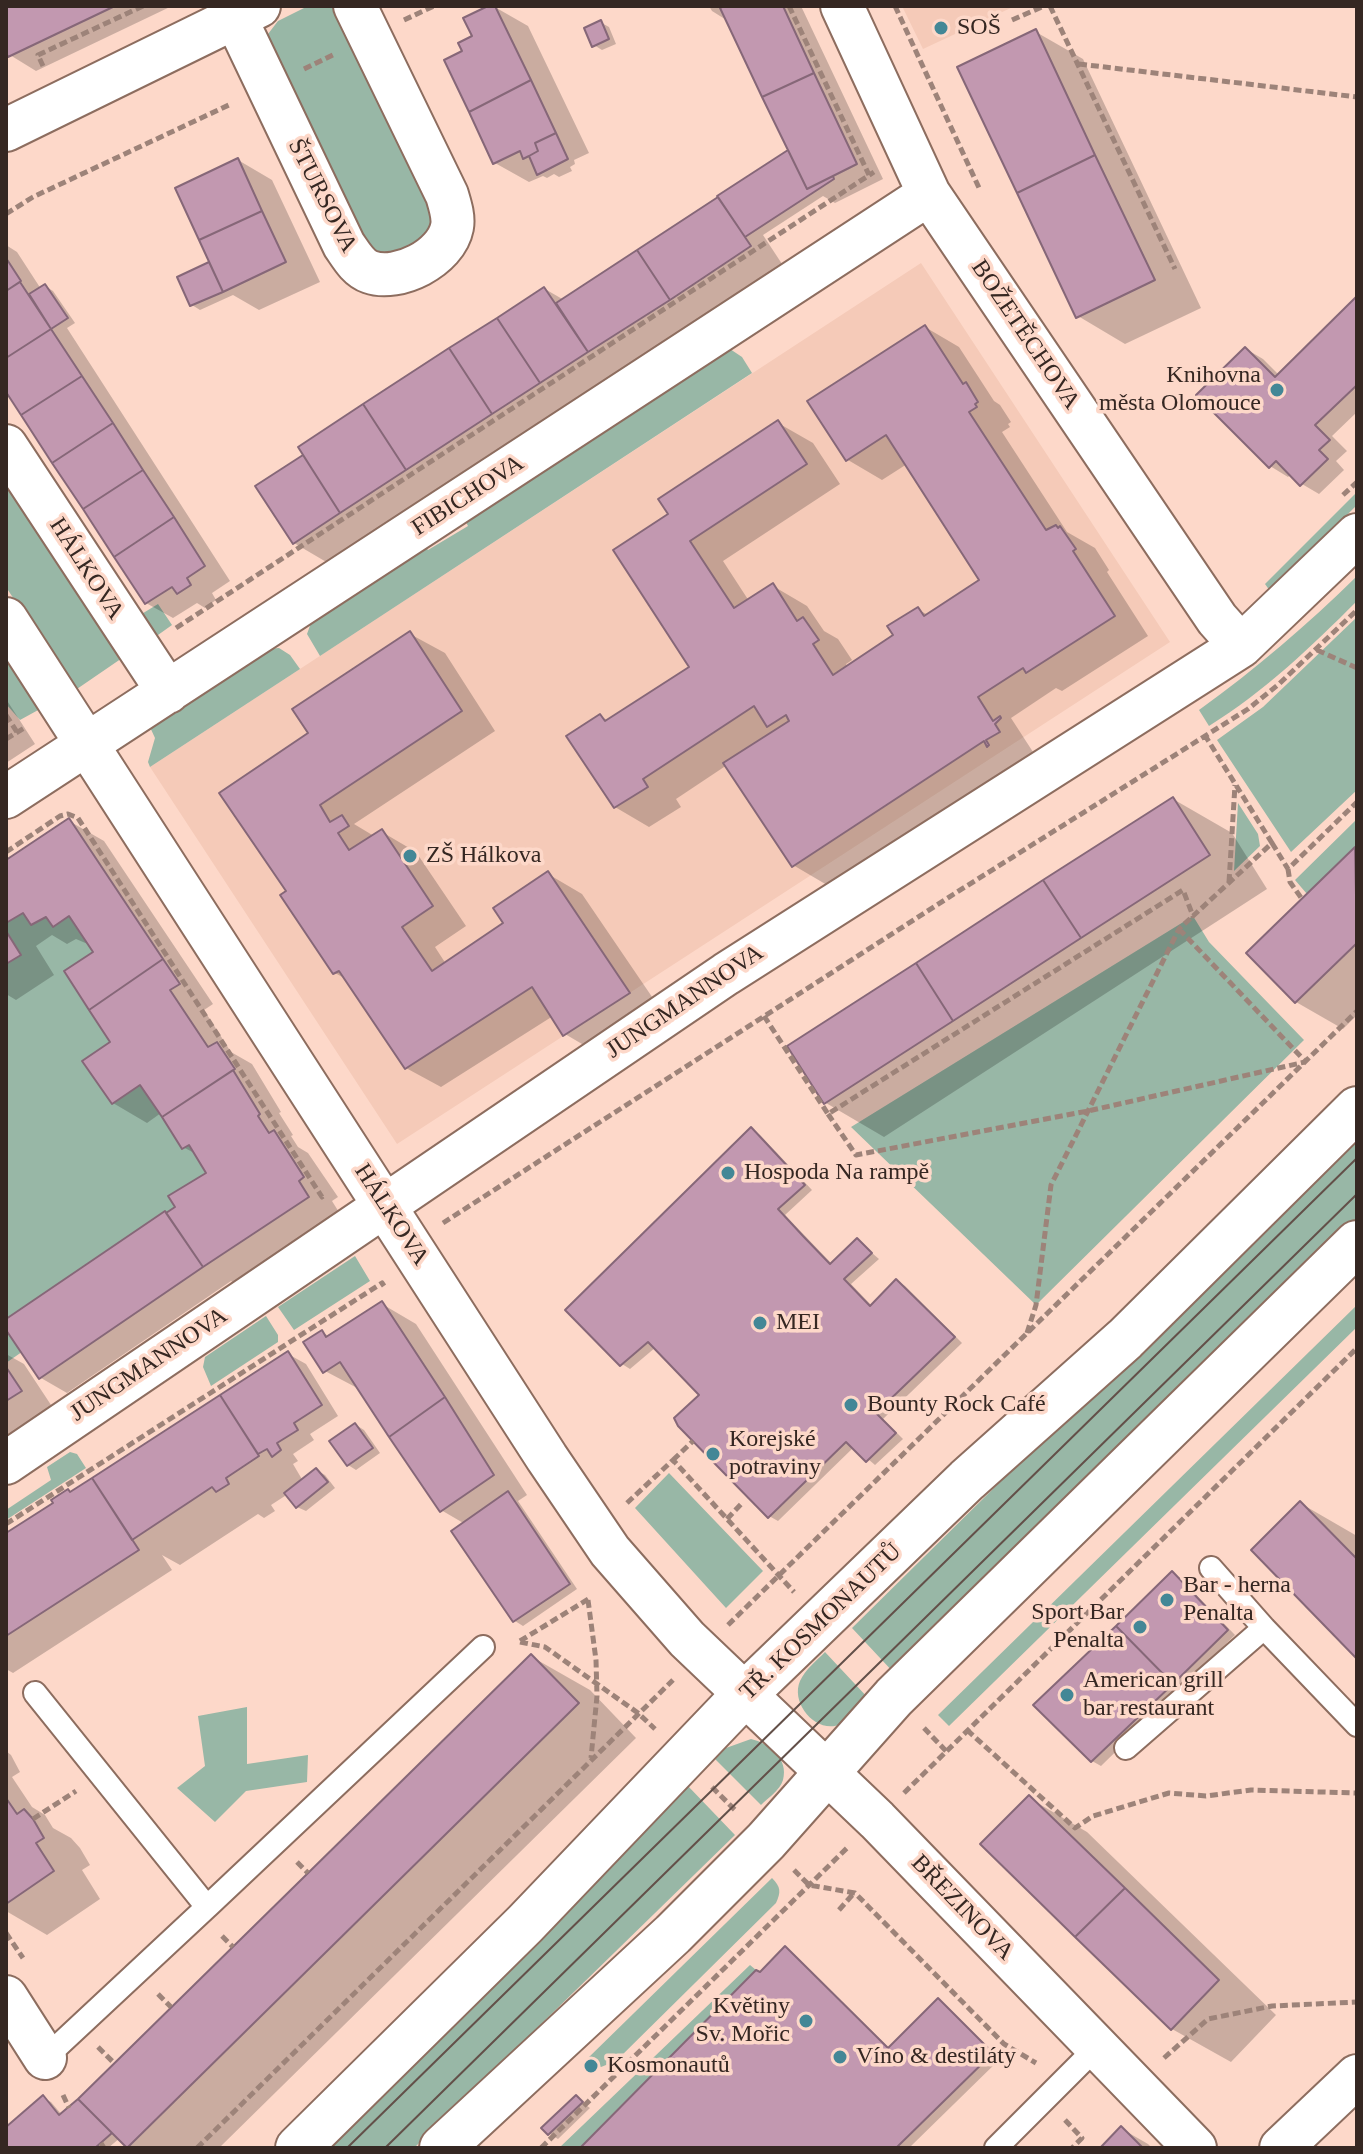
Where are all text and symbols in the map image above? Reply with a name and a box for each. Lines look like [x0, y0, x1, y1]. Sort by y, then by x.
place label: SOŠ [957, 14, 1001, 42]
marker: SOŠ [932, 19, 950, 37]
street label: ŠTURSOVA [281, 134, 363, 258]
street label: BOŽETĚCHOVA [964, 255, 1086, 415]
place label: Knihovna města Olomouce [1099, 362, 1261, 418]
marker: Knihovna města Olomouce [1268, 381, 1286, 399]
street label: FIBICHOVA [407, 449, 529, 543]
street label: HÁLKOVA [42, 513, 130, 625]
place label: ZŠ Hálkova [426, 842, 541, 870]
marker: ZŠ Hálkova [401, 847, 419, 865]
street label: JUNGMANNOVA [601, 939, 769, 1065]
street label: HÁLKOVA [347, 1159, 435, 1271]
place label: Hospoda Na rampě [744, 1159, 929, 1187]
marker: Hospoda Na rampě [719, 1164, 737, 1182]
street label: JUNGMANNOVA [65, 1302, 233, 1428]
place label: MEI [776, 1309, 820, 1337]
marker: MEI [751, 1314, 769, 1332]
place label: Bounty Rock Café [867, 1391, 1046, 1419]
marker: Bounty Rock Café [842, 1396, 860, 1414]
place label: Korejské potraviny [729, 1426, 821, 1482]
marker: Korejské potraviny [704, 1445, 722, 1463]
street label: TŘ. KOSMONAUTŮ [734, 1538, 908, 1706]
place label: Bar - herna Penalta [1183, 1572, 1291, 1628]
marker: Bar - herna Penalta [1158, 1591, 1176, 1609]
place label: Sport Bar Penalta [1031, 1599, 1124, 1655]
marker: Sport Bar Penalta [1131, 1618, 1149, 1636]
place label: American grill bar restaurant [1083, 1667, 1224, 1723]
marker: American grill bar restaurant [1058, 1686, 1076, 1704]
street label: BŘEZINOVA [905, 1849, 1019, 1967]
place label: Květiny Sv. Mořic [696, 1993, 790, 2049]
marker: Květiny Sv. Mořic [797, 2012, 815, 2030]
place label: Víno & destiláty [856, 2043, 1016, 2071]
marker: Víno & destiláty [831, 2048, 849, 2066]
place label: Kosmonautů [607, 2052, 730, 2080]
marker: Kosmonautů [582, 2057, 600, 2075]

